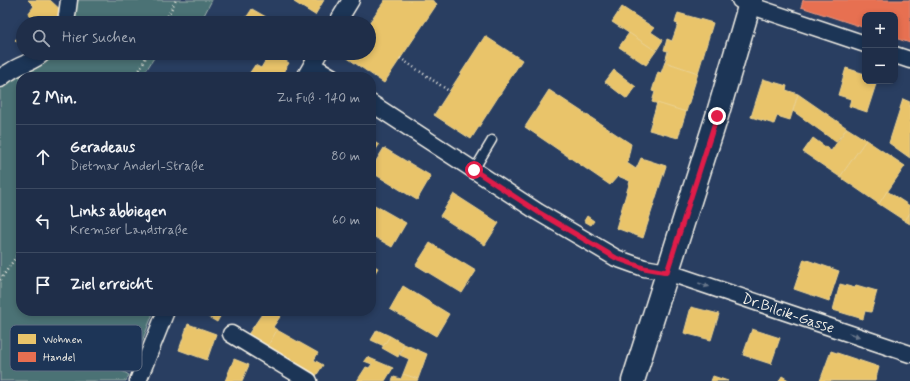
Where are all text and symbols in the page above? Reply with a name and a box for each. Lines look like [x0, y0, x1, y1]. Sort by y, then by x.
map controls [862, 12, 898, 84]
button: + [862, 12, 898, 48]
search box [16, 16, 376, 60]
icon: search [30, 27, 52, 49]
text: Hier suchen [62, 28, 136, 48]
button: − [862, 48, 898, 84]
text: 2 Min. [32, 87, 77, 109]
text: Zu Fuß · 140 m [276, 90, 360, 107]
route end [708, 107, 726, 125]
text: Geradeaus [70, 138, 135, 158]
icon: ahead [32, 146, 54, 168]
text: 80 m [331, 148, 360, 165]
text: Dietmar Anderl-Straße [70, 158, 204, 175]
route start [465, 161, 483, 179]
text: Links abbiegen [70, 202, 167, 222]
icon: left [32, 210, 54, 232]
text: 60 m [332, 212, 360, 229]
text: Kremser Landstraße [70, 222, 188, 239]
icon: arrive [32, 274, 54, 296]
text: Ziel erreicht [70, 275, 153, 295]
one-way arrow [698, 282, 710, 288]
street label: Dr.Bilcik-Gasse [739, 289, 837, 339]
legend [10, 325, 142, 371]
one-way arrow [848, 332, 860, 338]
text: Wohnen [43, 333, 82, 347]
text: Handel [43, 351, 76, 365]

